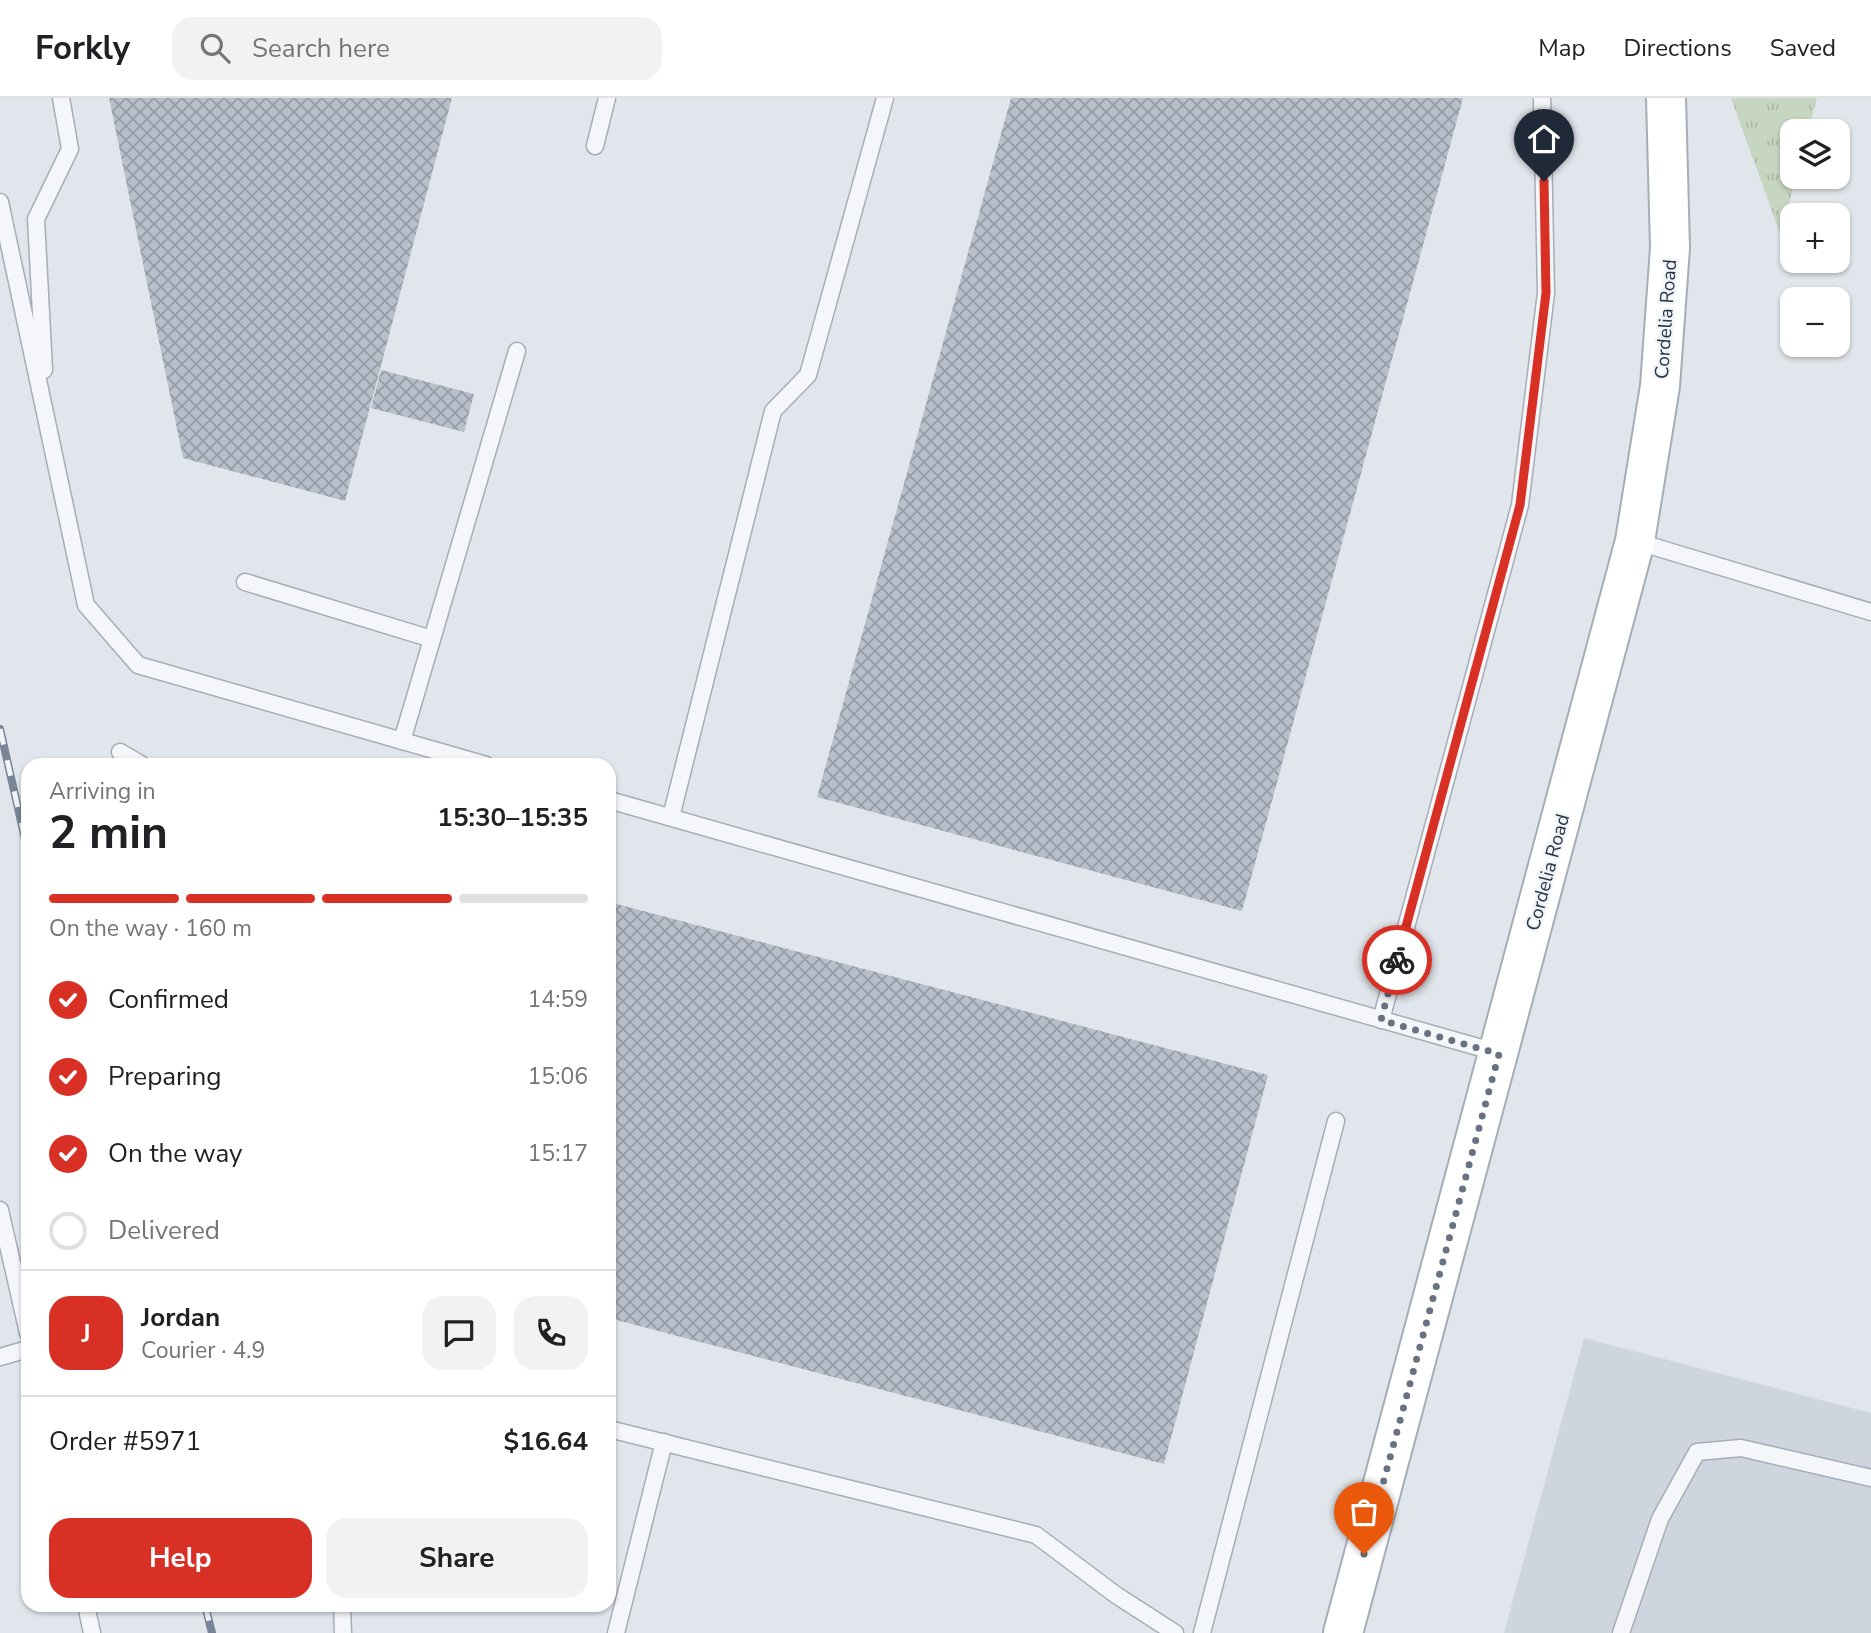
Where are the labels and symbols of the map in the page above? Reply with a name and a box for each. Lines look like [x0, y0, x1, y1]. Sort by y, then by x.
pin [1514, 109, 1574, 181]
street label: Cordelia Road [1649, 258, 1683, 380]
street label: Cordelia Road [1520, 811, 1576, 933]
courier [1362, 925, 1432, 995]
pin [1334, 1482, 1394, 1554]

